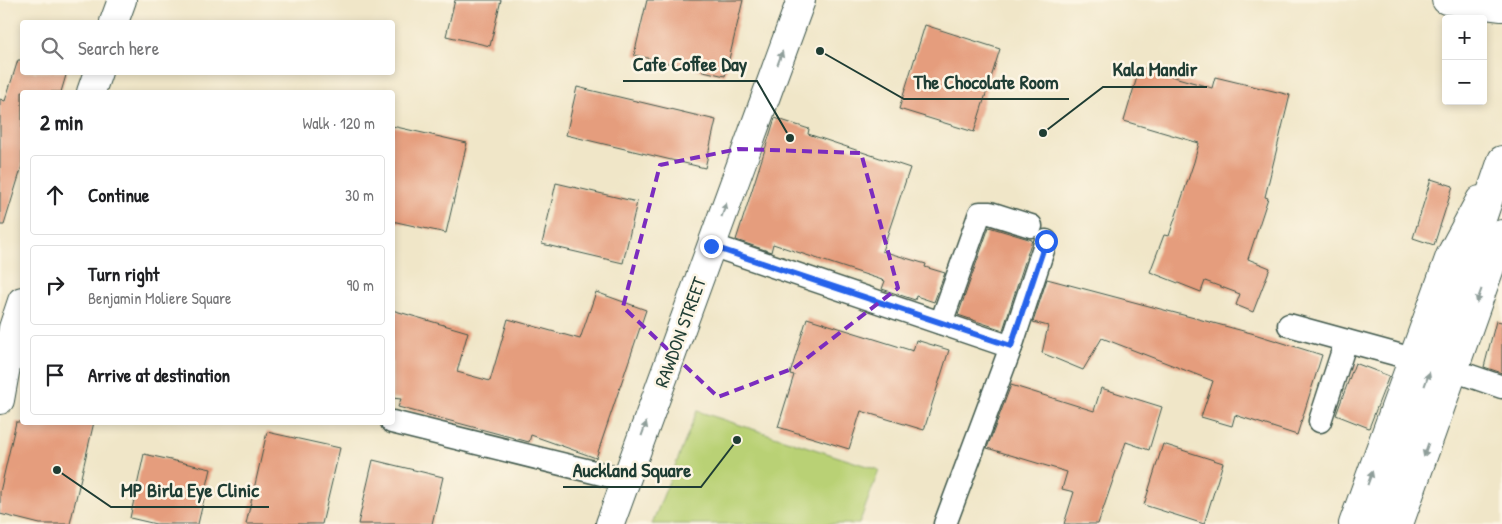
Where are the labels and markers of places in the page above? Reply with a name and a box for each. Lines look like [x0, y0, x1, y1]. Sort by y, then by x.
callout: Cafe Coffee Day [623, 46, 757, 81]
callout: Kala Mandir [1103, 52, 1207, 87]
callout: The Chocolate Room [904, 64, 1069, 99]
callout: Auckland Square [563, 452, 701, 487]
callout: MP Birla Eye Clinic [111, 472, 269, 507]

